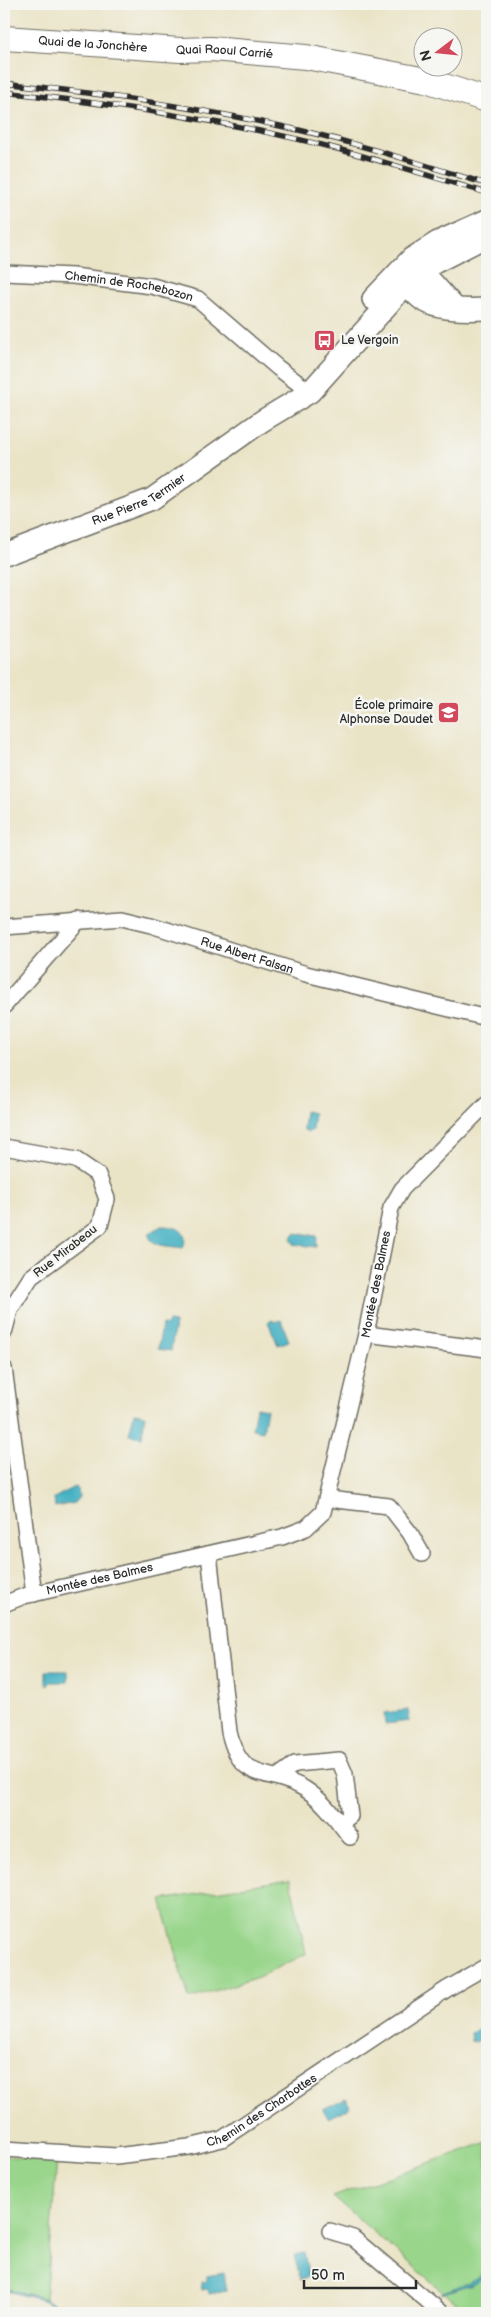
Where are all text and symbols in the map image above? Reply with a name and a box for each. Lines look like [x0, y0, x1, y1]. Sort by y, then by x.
north arrow [414, 28, 464, 78]
street label: Quai de la Jonchère [38, 33, 148, 56]
street label: Quai Raoul Carrié [176, 42, 274, 62]
text: N [416, 48, 436, 63]
street label: Chemin de Rochebozon [64, 269, 195, 305]
bus stop icon: Le Vergoin [313, 328, 337, 352]
place label: Le Vergoin [341, 333, 399, 348]
street label: Rue Pierre Termier [90, 470, 189, 529]
place label: École primaire Alphonse Daudet [340, 697, 433, 727]
school or university icon: École primaire Alphonse Daudet [437, 700, 461, 724]
street label: Rue Albert Falsan [199, 934, 296, 978]
street label: Rue Mirabeau [30, 1222, 100, 1281]
street label: Montée des Balmes [358, 1229, 394, 1339]
street label: Montée des Balmes [45, 1560, 154, 1599]
street label: Chemin des Charbottes [205, 2071, 320, 2151]
scale bar [304, 2257, 416, 2289]
text: 50 m [311, 2266, 345, 2285]

